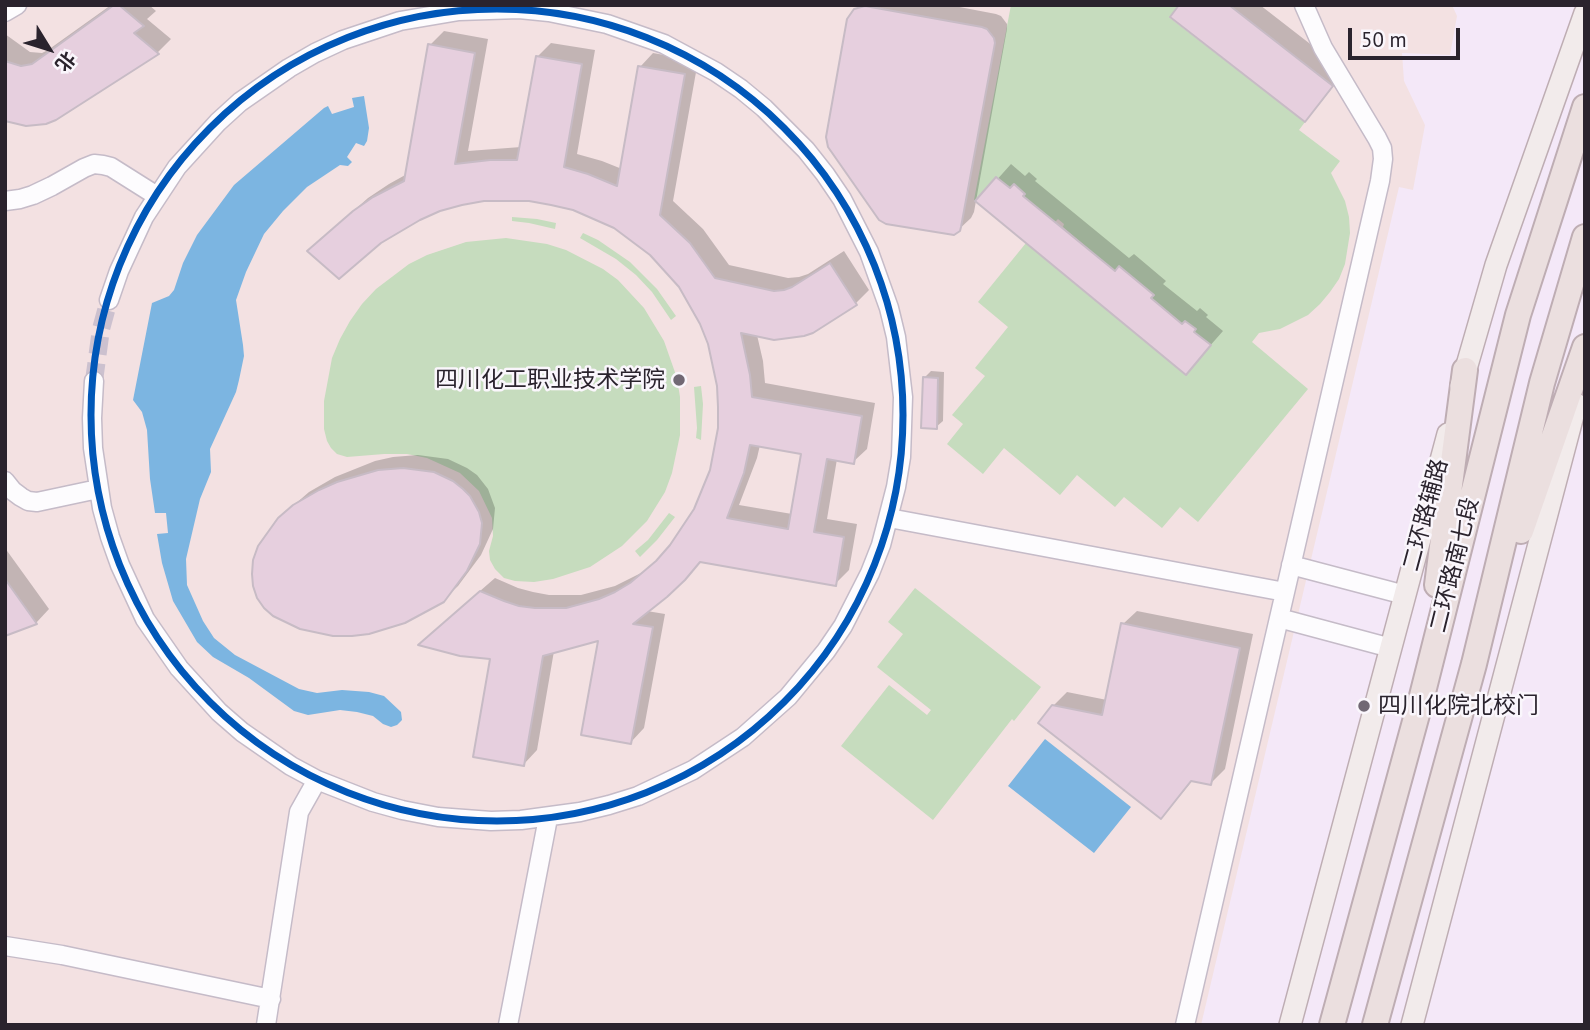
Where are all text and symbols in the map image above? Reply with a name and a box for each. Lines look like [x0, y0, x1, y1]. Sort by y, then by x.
north arrow [14, 14, 84, 84]
scale bar [1352, 14, 1464, 58]
text: 50 m [1361, 26, 1407, 53]
text: 北 [50, 47, 81, 77]
place label: 四川化工职业技术学院 [435, 366, 665, 394]
marker: 四川化工职业技术学院 [671, 372, 687, 388]
street label: 二环路辅路 [1398, 456, 1454, 574]
street label: 二环路南七段 [1425, 495, 1485, 635]
place label: 四川化院北校门 [1378, 692, 1539, 720]
marker: 四川化院北校门 [1356, 698, 1372, 714]

